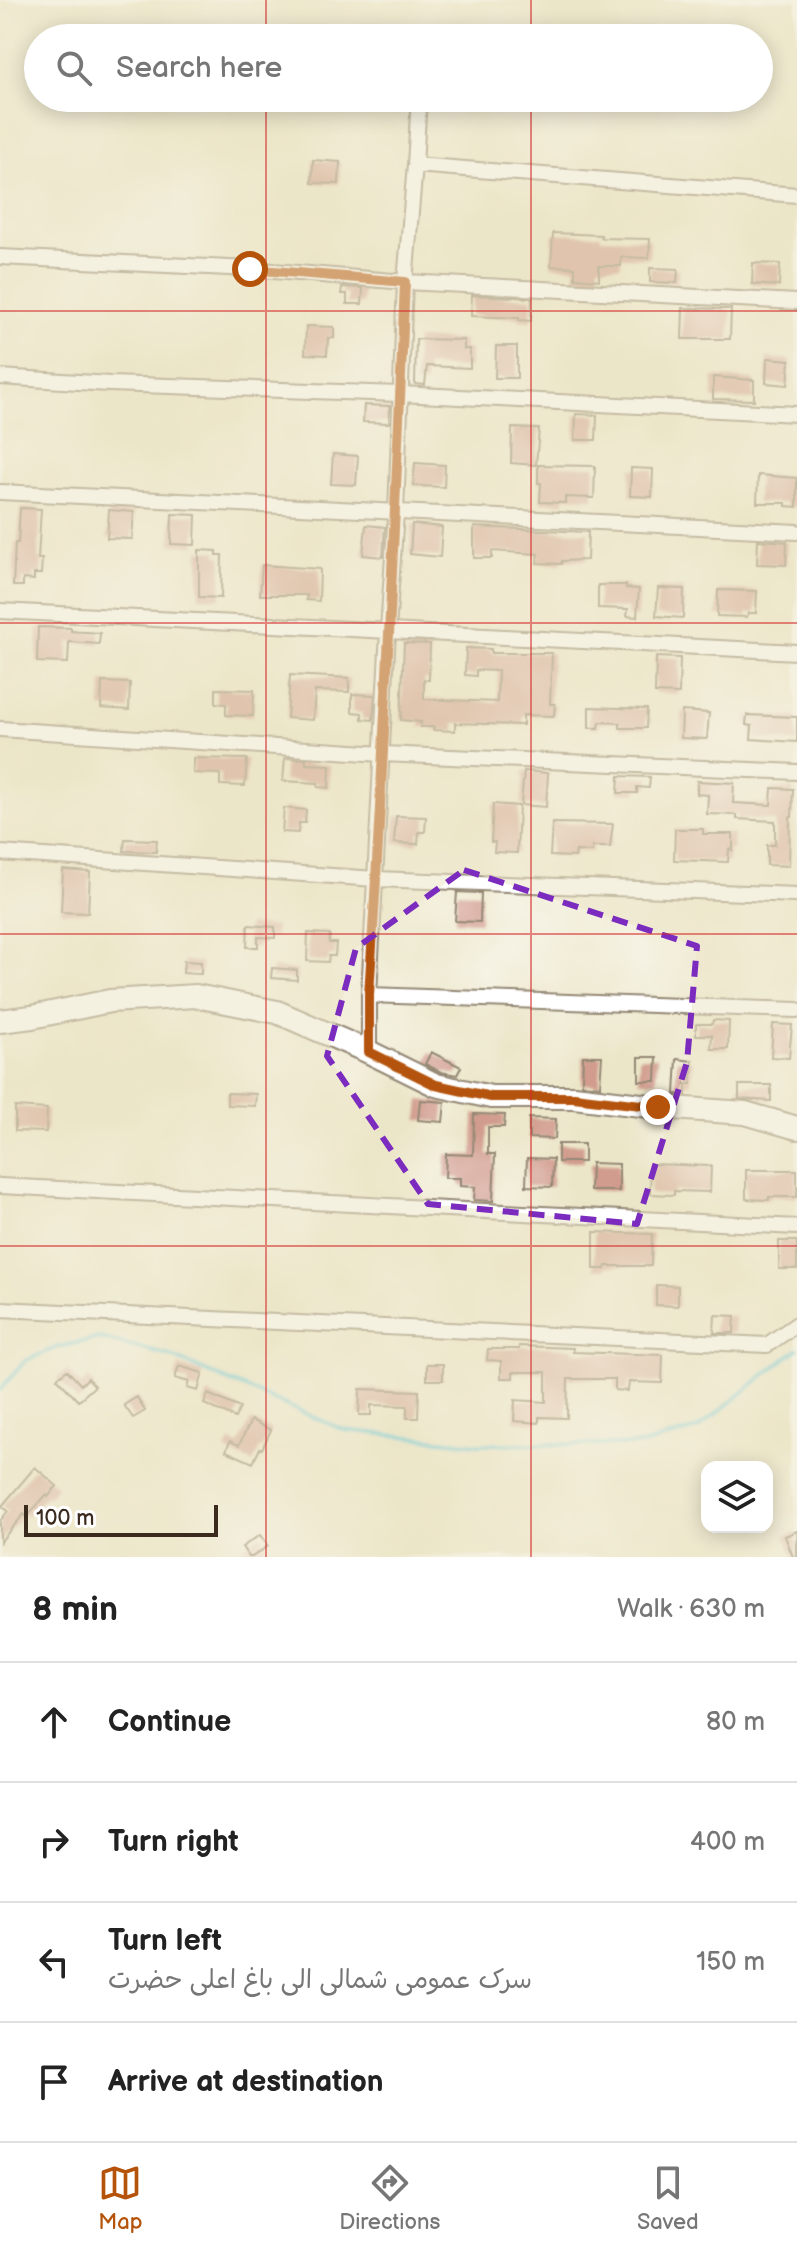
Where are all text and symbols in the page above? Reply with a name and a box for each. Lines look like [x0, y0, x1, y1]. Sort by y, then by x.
search box [24, 24, 773, 112]
icon: search [52, 46, 96, 90]
text: Search here [116, 50, 282, 86]
route start [232, 251, 268, 287]
route end [640, 1089, 676, 1125]
map controls [701, 1461, 773, 1533]
button: layers [701, 1461, 773, 1533]
scale bar [24, 1501, 218, 1537]
text: 100 m [36, 1505, 95, 1532]
text: 8 min [32, 1589, 118, 1630]
text: Walk · 630 m [617, 1594, 765, 1625]
icon: ahead [32, 1700, 76, 1744]
text: Continue [108, 1704, 231, 1740]
text: 80 m [706, 1707, 765, 1738]
icon: right [32, 1820, 76, 1864]
text: Turn right [108, 1824, 239, 1860]
text: 400 m [690, 1827, 765, 1858]
text: Turn left [108, 1923, 222, 1959]
icon: left [32, 1940, 76, 1984]
text: 150 m [696, 1947, 765, 1978]
text: سرک عمومی شمالی الی باغ اعلی حضرت [108, 1965, 532, 1996]
icon: arrive [32, 2060, 76, 2104]
text: Arrive at destination [108, 2064, 384, 2100]
tab: Map [98, 2161, 143, 2236]
tab: Directions [339, 2161, 440, 2236]
tab: Saved [637, 2161, 699, 2236]

